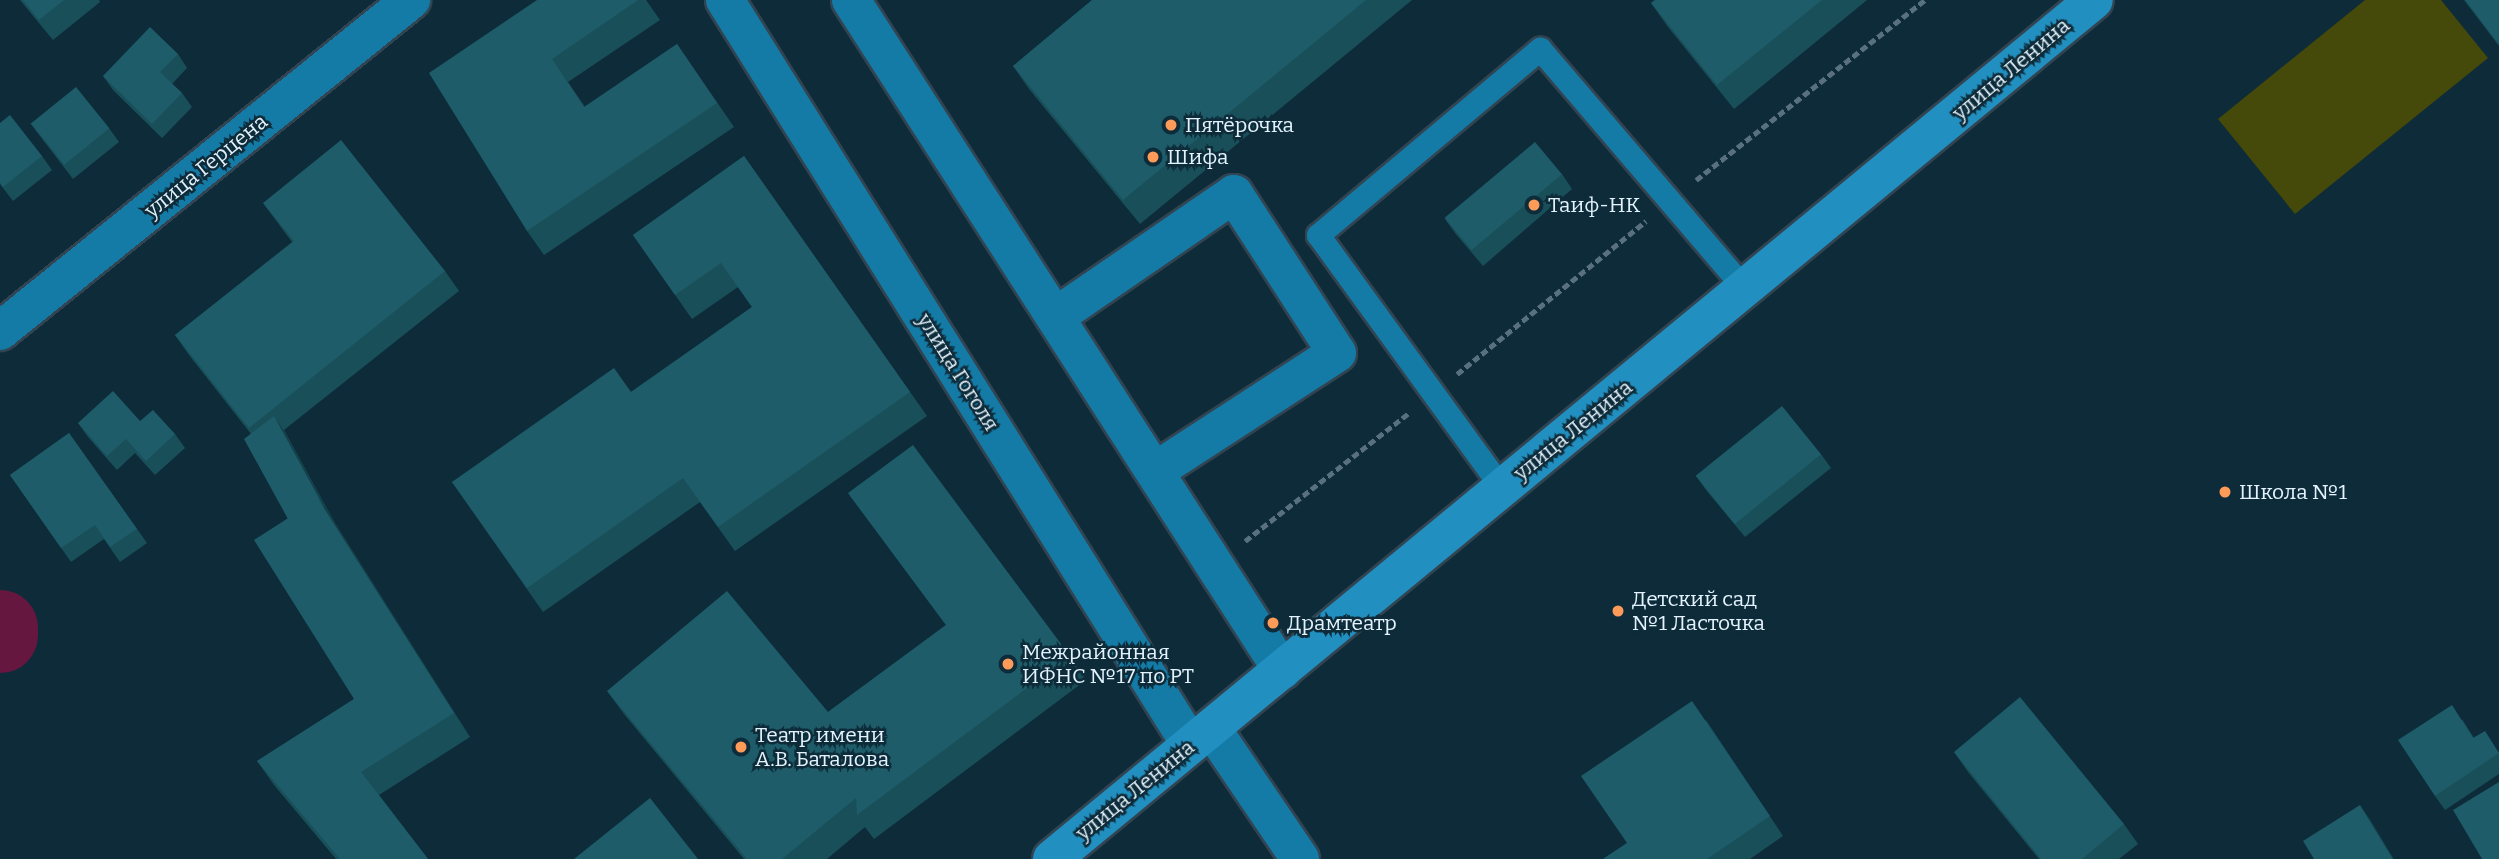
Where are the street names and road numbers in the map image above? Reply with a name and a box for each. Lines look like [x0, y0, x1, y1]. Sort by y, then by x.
street label: улица Ленина [1947, 13, 2075, 125]
street label: улица Герцена [140, 109, 272, 223]
street label: улица Гоголя [912, 309, 1004, 435]
street label: улица Ленина [1509, 375, 1637, 485]
street label: улица Ленина [1071, 735, 1199, 845]

